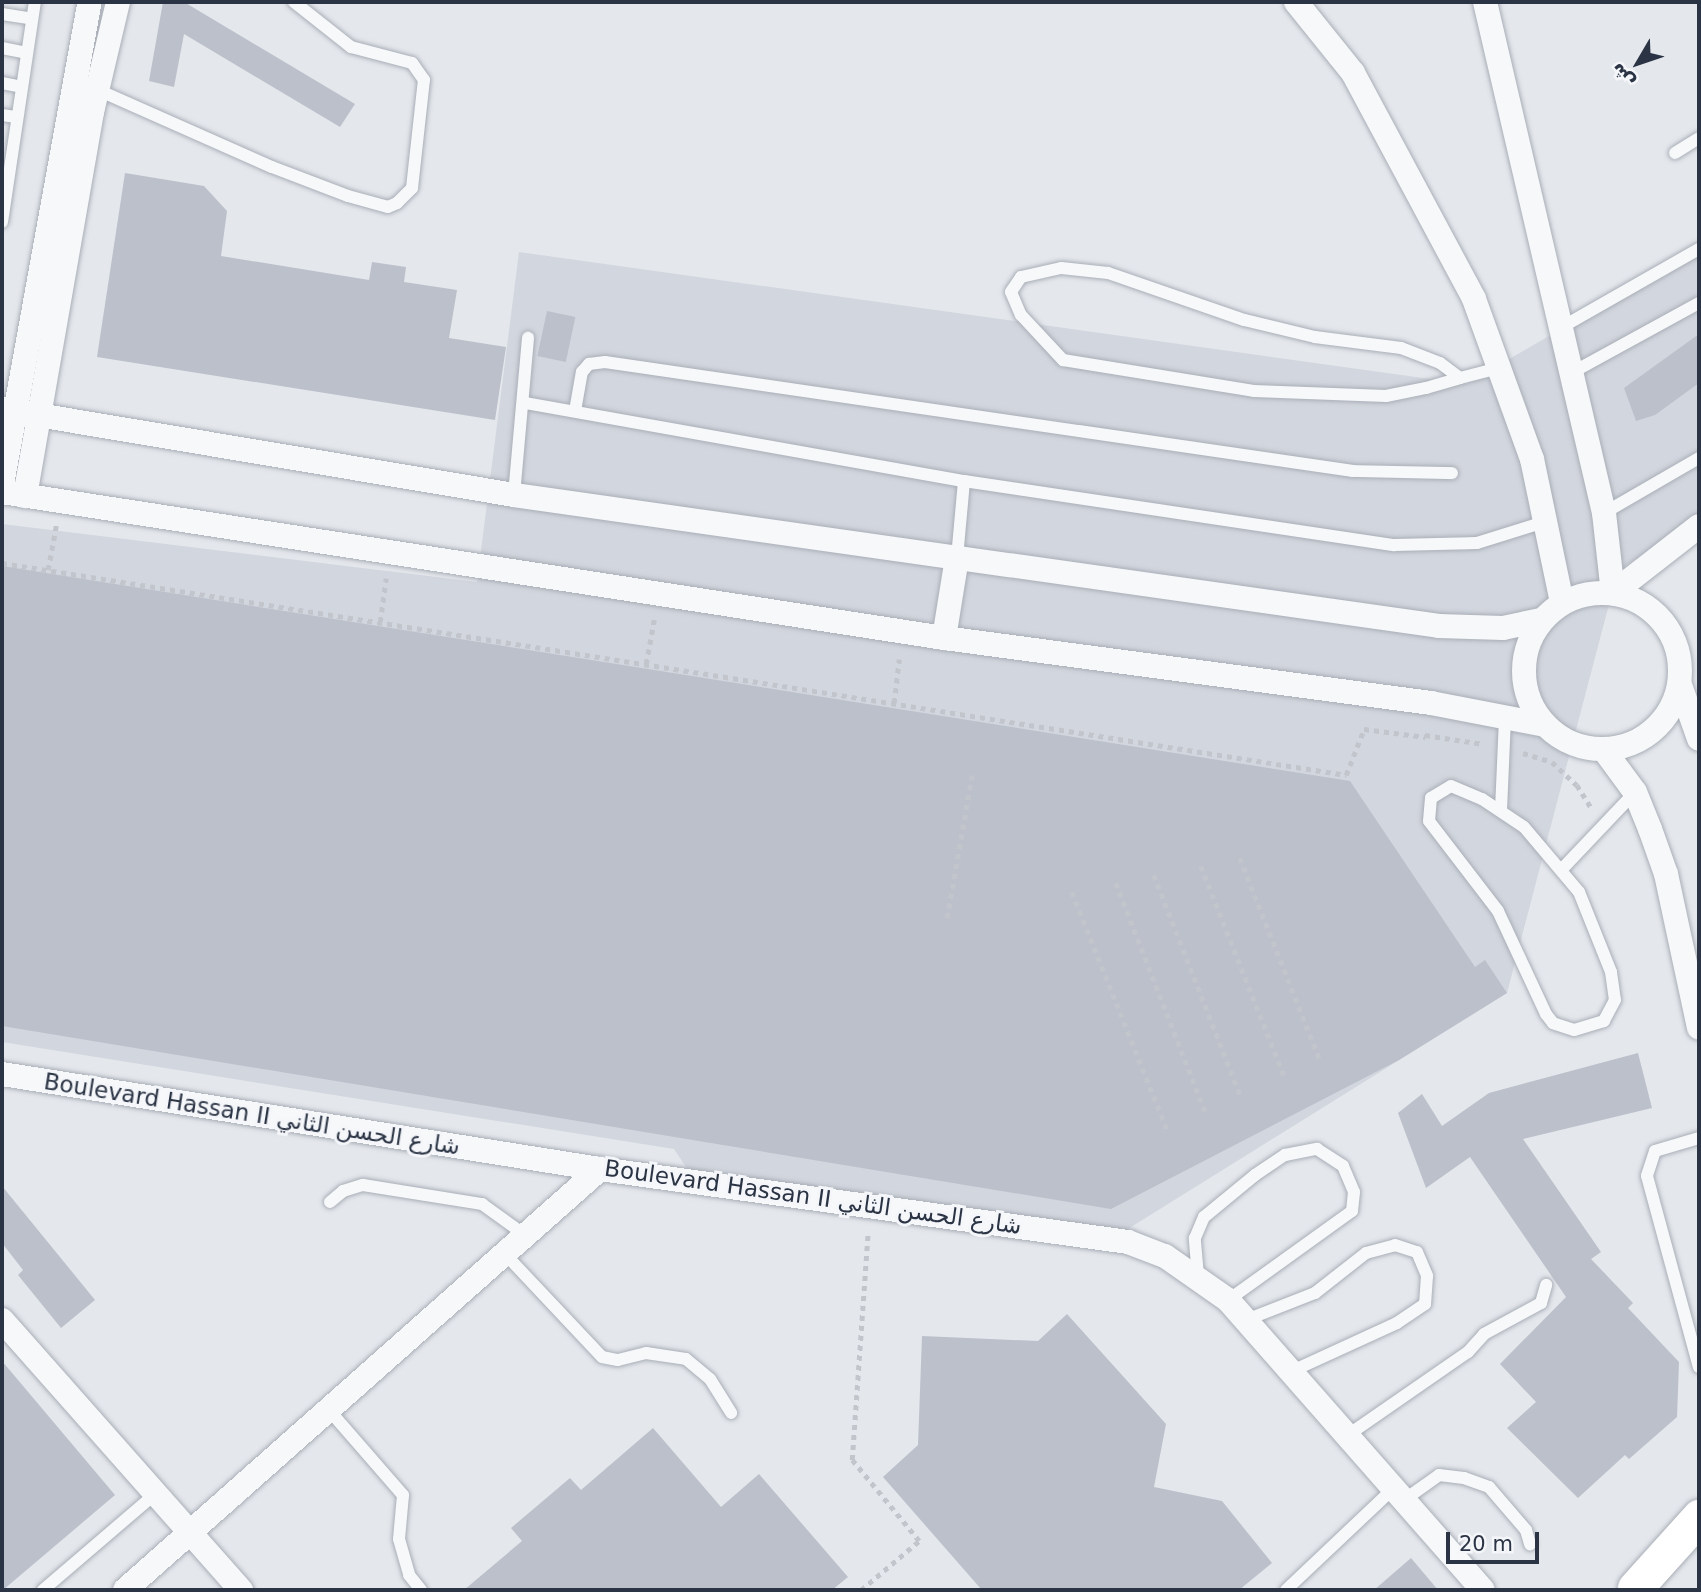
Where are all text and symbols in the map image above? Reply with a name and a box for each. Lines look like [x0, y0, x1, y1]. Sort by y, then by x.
north arrow [1603, 28, 1673, 98]
text: ش [1605, 59, 1638, 93]
street label: Boulevard Hassan II شارع الحسن الثاني [42, 1067, 462, 1161]
street label: Boulevard Hassan II شارع الحسن الثاني [603, 1154, 1023, 1240]
scale bar [1449, 1518, 1542, 1562]
text: 20 m [1459, 1532, 1513, 1556]

